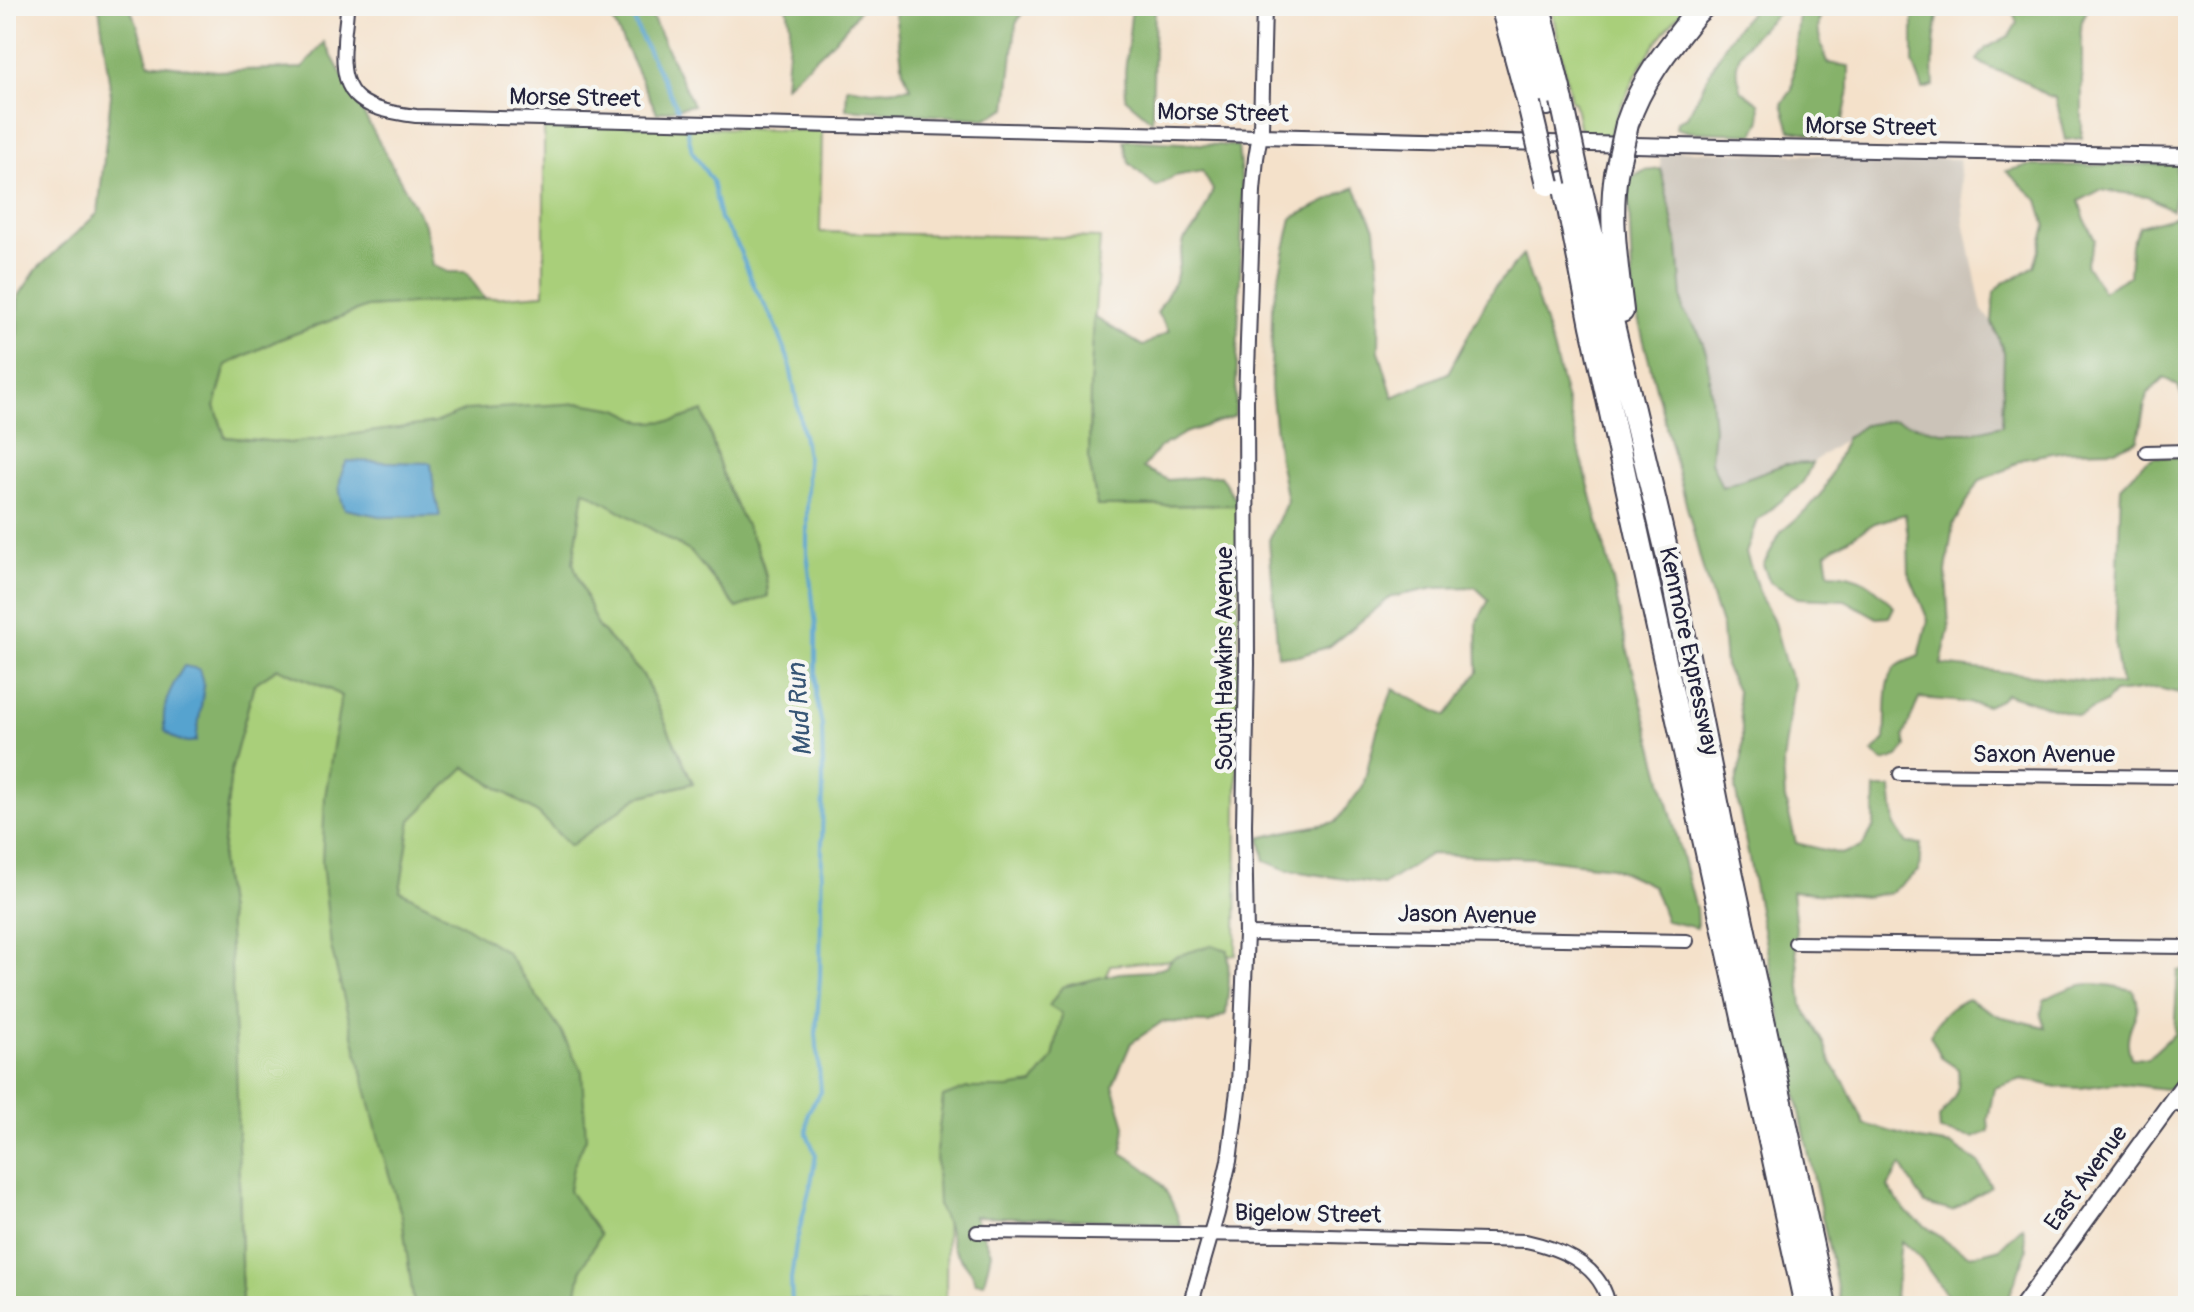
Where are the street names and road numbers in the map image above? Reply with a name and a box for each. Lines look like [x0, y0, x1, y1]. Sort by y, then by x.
street label: Morse Street [509, 82, 641, 114]
street label: Morse Street [1157, 97, 1289, 129]
street label: Morse Street [1805, 111, 1937, 143]
street label: Kenmore Expressway [1653, 544, 1725, 758]
street label: South Hawkins Avenue [1210, 547, 1239, 771]
street label: Saxon Avenue [1973, 740, 2115, 769]
street label: Jason Avenue [1397, 899, 1537, 931]
street label: East Avenue [2038, 1120, 2134, 1236]
street label: Bigelow Street [1234, 1198, 1382, 1230]

